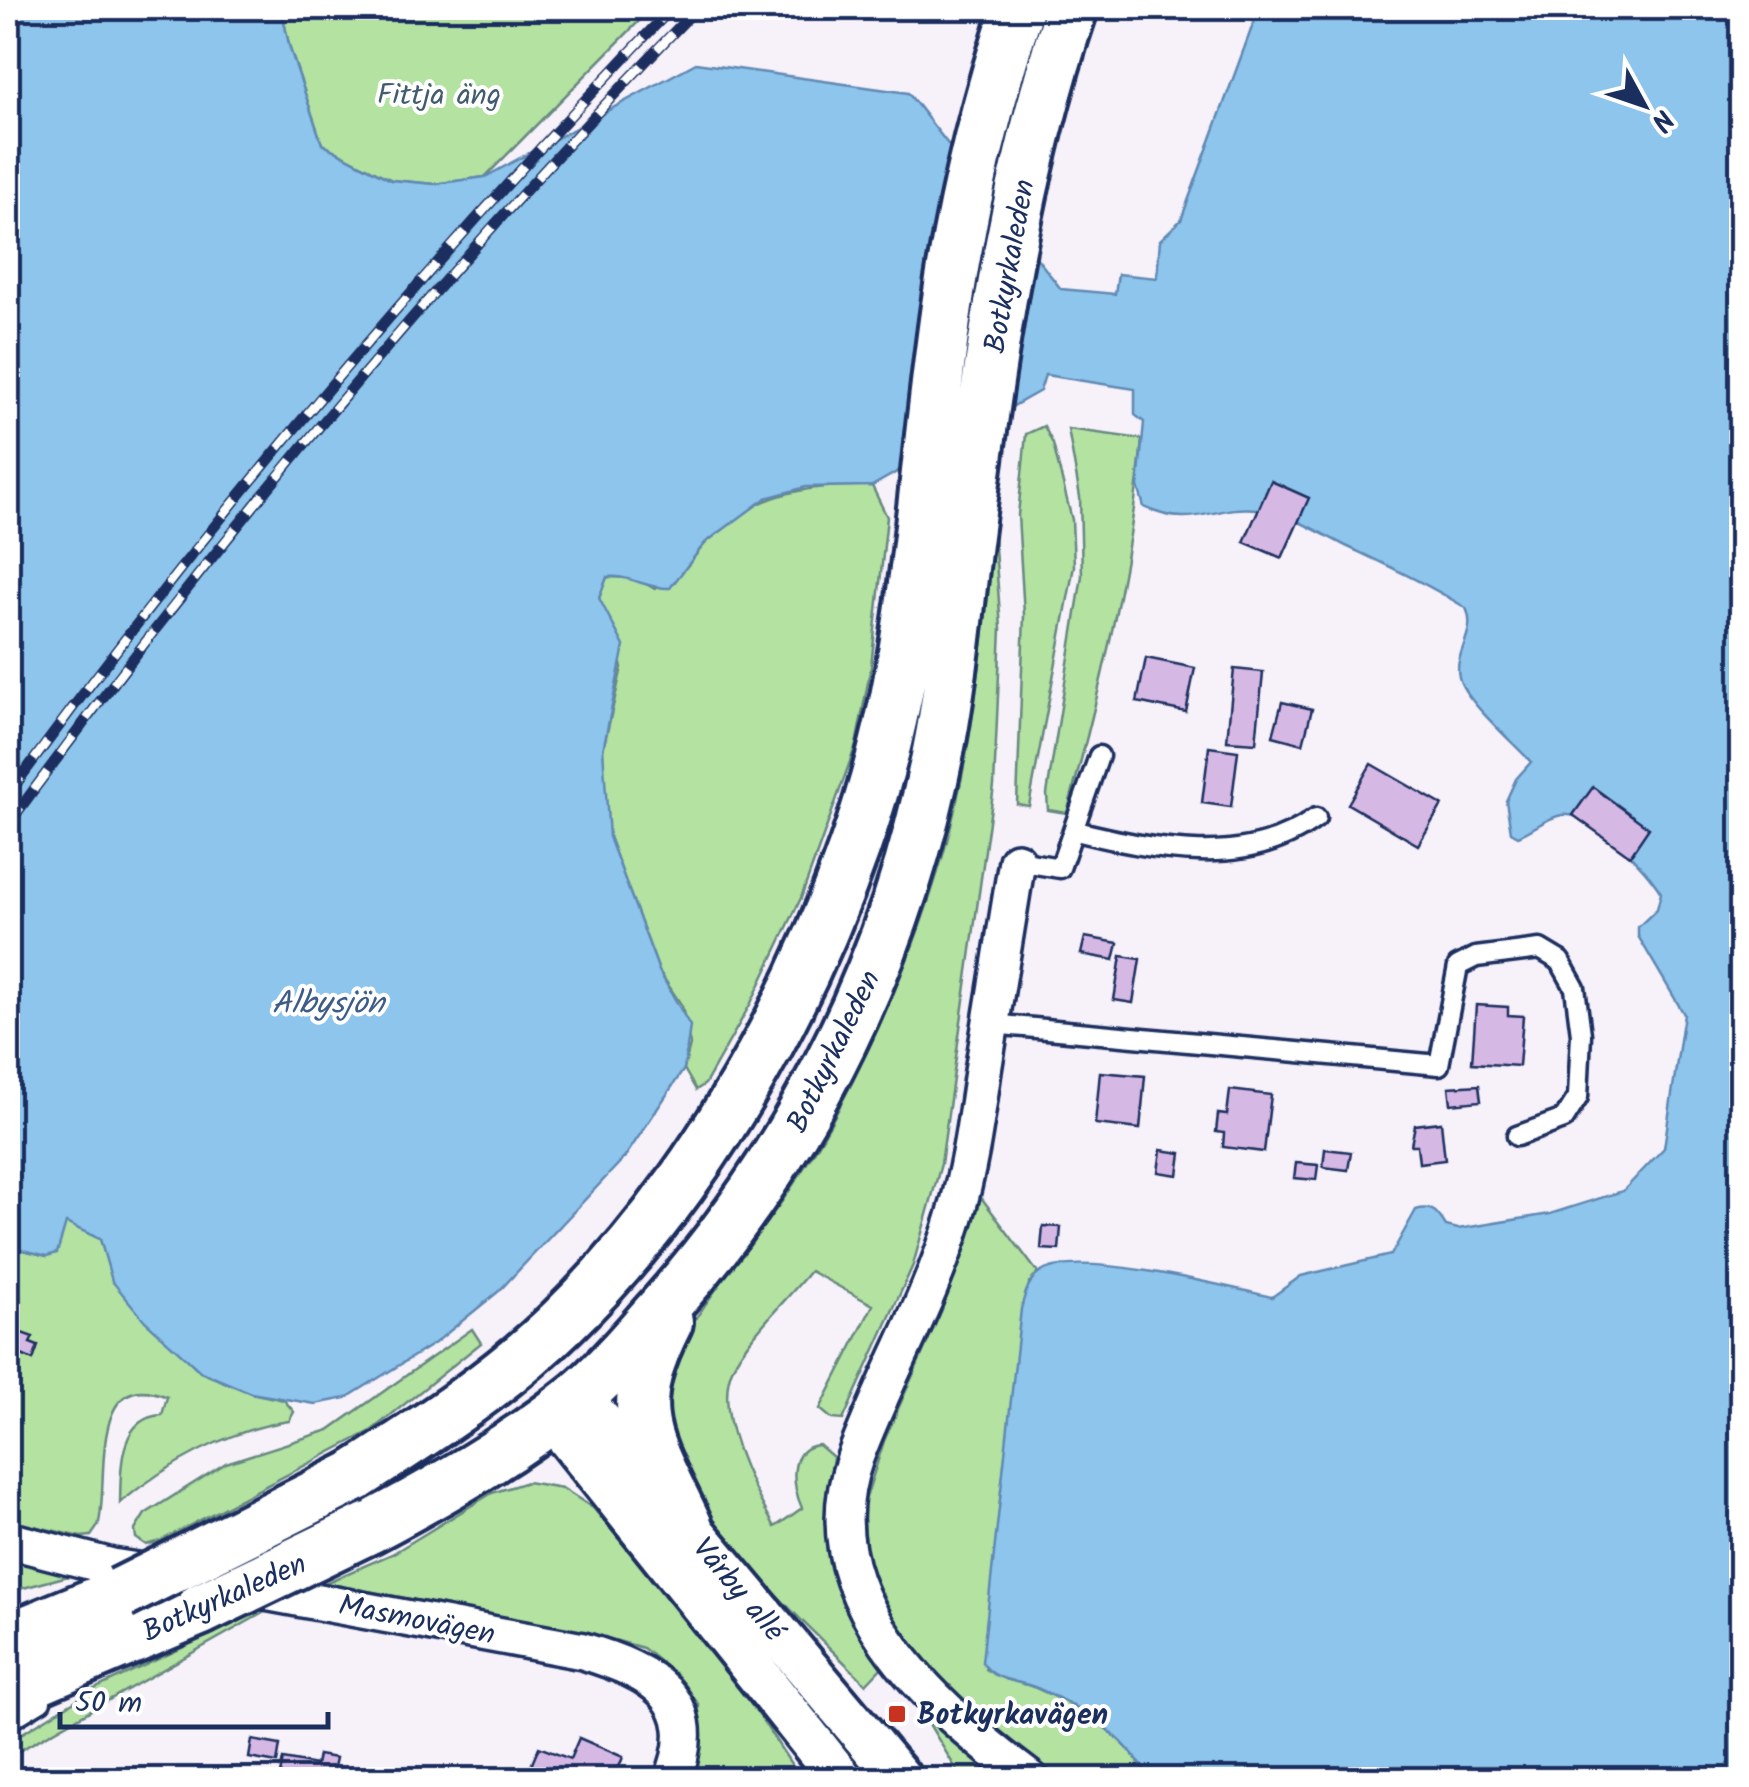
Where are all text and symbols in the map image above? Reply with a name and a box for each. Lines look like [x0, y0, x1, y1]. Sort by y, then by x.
north arrow [1594, 55, 1694, 155]
park label: Fittja äng [377, 72, 501, 120]
text: N [1638, 98, 1684, 141]
street label: Botkyrkaleden [972, 176, 1050, 357]
street label: Botkyrkaleden [775, 962, 895, 1141]
water label: Albysjön [272, 979, 387, 1030]
street label: Vårby allé [679, 1527, 797, 1655]
street label: Botkyrkaleden [135, 1541, 315, 1657]
street label: Masmovägen [334, 1582, 499, 1660]
scale bar [60, 1667, 328, 1729]
text: 50 m [75, 1680, 142, 1728]
place label: Botkyrkavägen [917, 1692, 1108, 1740]
marker: Botkyrkavägen [886, 1703, 908, 1725]

